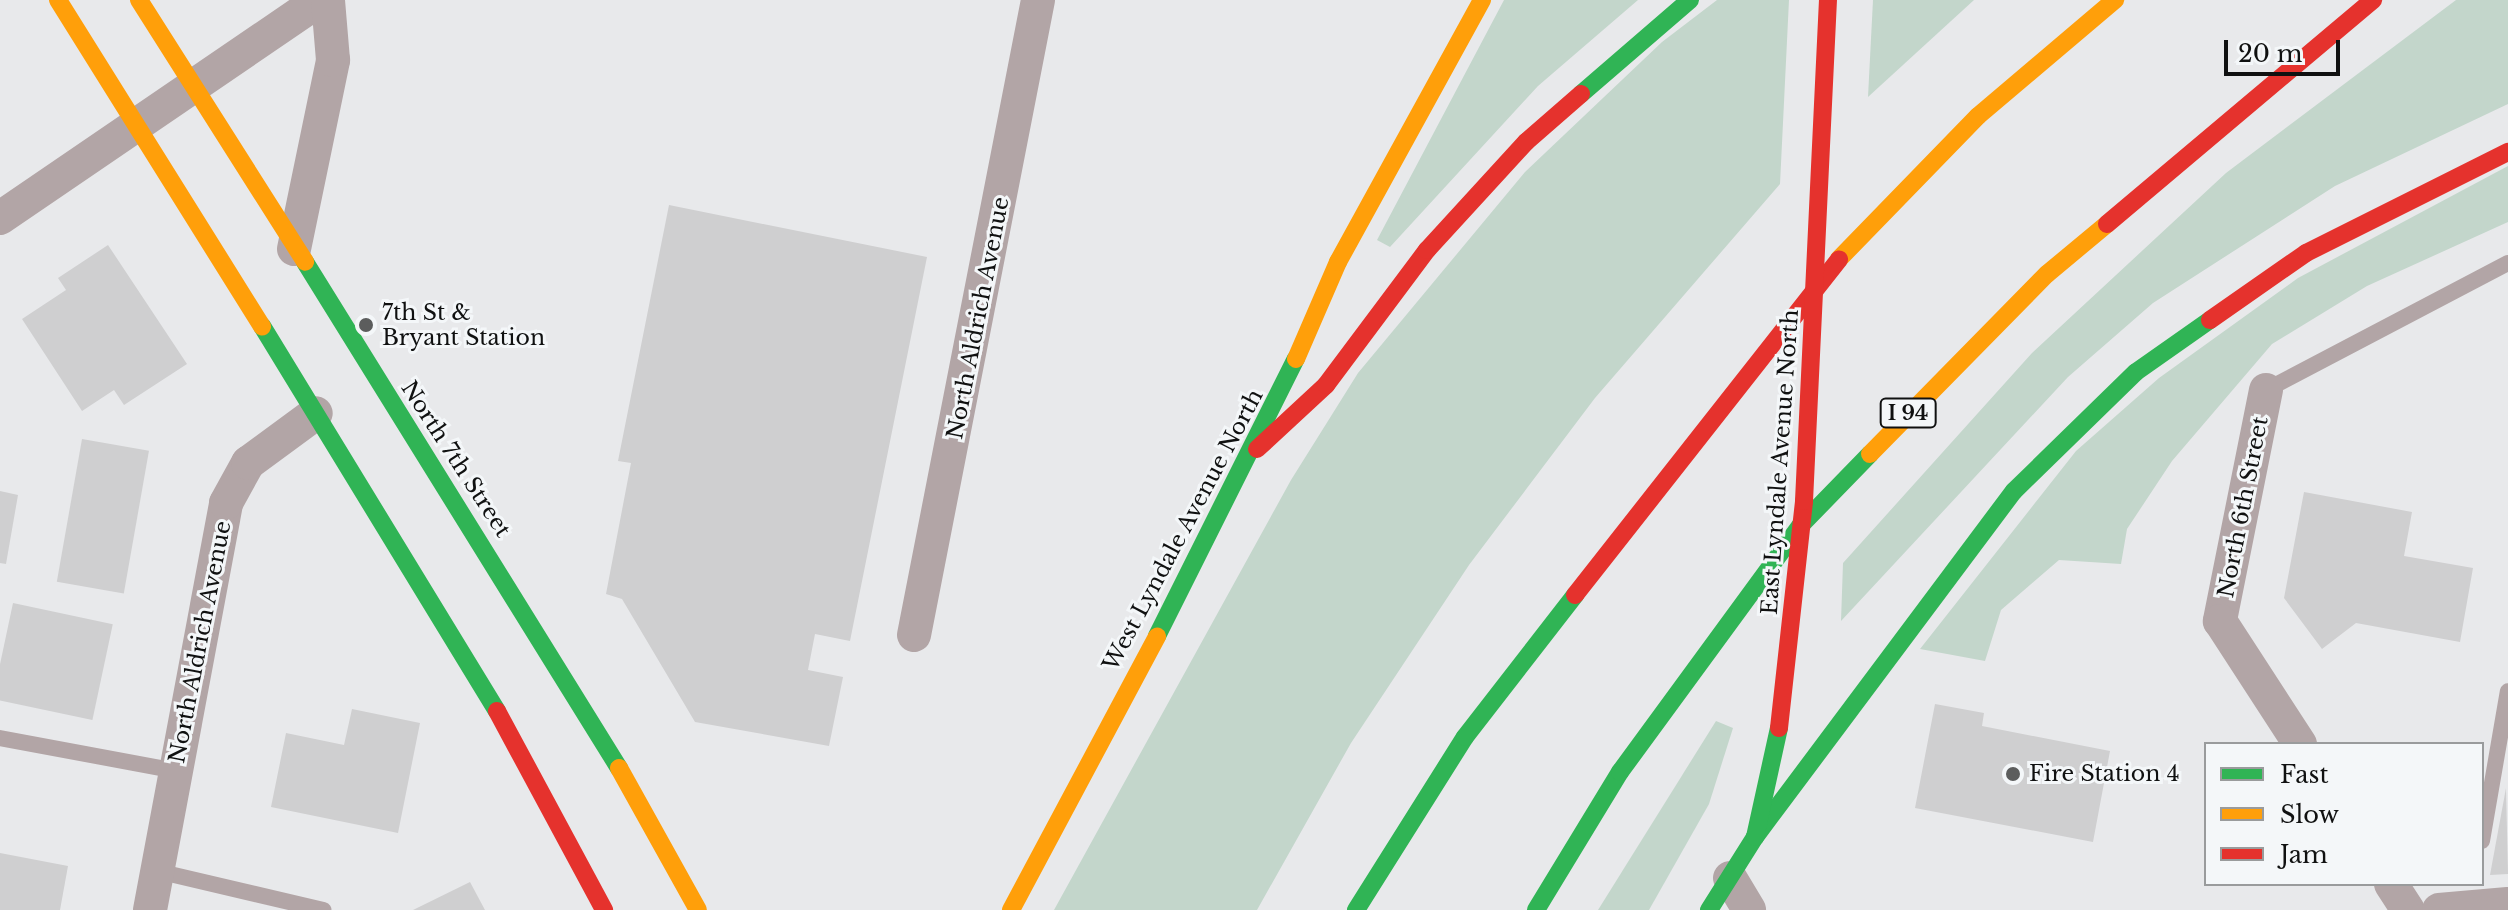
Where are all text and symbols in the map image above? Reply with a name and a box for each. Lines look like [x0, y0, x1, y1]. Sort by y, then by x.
scale bar [2228, 24, 2344, 74]
text: 20 m [2238, 39, 2303, 68]
street label: North Aldrich Avenue [941, 194, 1015, 442]
place label: 7th St & Bryant Station [382, 299, 545, 350]
street label: East Lyndale Avenue North [1756, 308, 1804, 616]
marker: 7th St & Bryant Station [357, 316, 375, 334]
street label: North 7th Street [396, 376, 516, 542]
street label: West Lyndale Avenue North [1097, 384, 1269, 676]
road number: I 94 [1878, 397, 1938, 429]
street label: North 6th Street [2212, 414, 2274, 600]
street label: North Aldrich Avenue [163, 518, 237, 766]
legend [2204, 742, 2484, 886]
text: Fast [2280, 760, 2328, 789]
place label: Fire Station 4 [2029, 761, 2180, 787]
marker: Fire Station 4 [2004, 765, 2022, 783]
text: Slow [2280, 800, 2339, 829]
text: Jam [2280, 840, 2328, 869]

